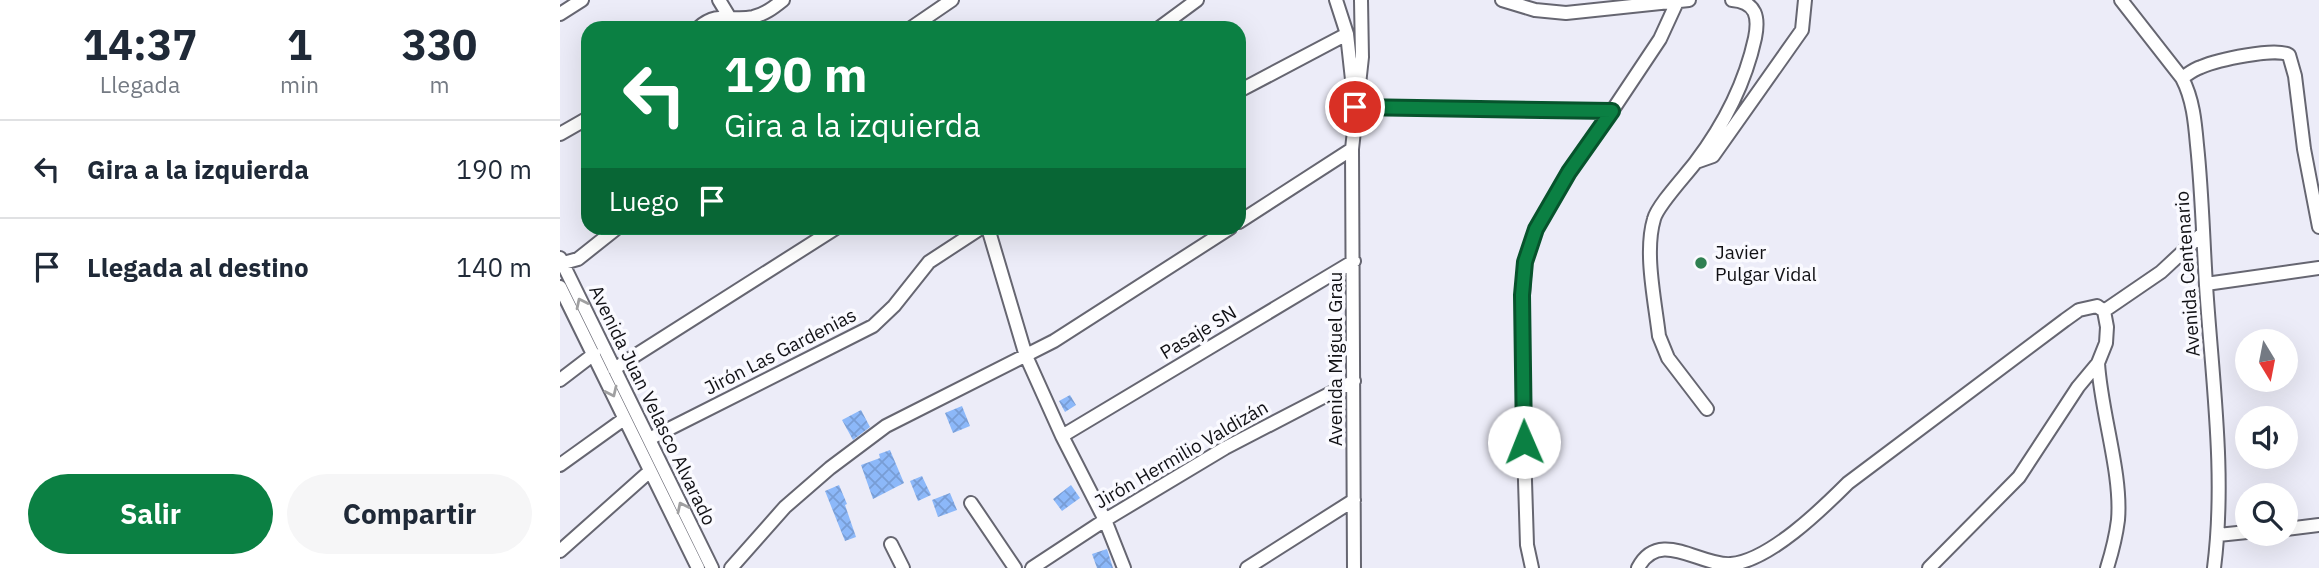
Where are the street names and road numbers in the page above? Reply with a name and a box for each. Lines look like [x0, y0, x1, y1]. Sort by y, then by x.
street label: Avenida Centenario [2169, 190, 2205, 358]
street label: Avenida Miguel Grau [1323, 272, 1347, 446]
street label: Avenida Juan Velasco Alvarado [584, 281, 722, 529]
street label: Pasaje SN [1155, 300, 1241, 364]
street label: Jirón Las Gardenias [700, 302, 860, 400]
street label: Jirón Hermilio Valdizán [1090, 395, 1272, 513]

